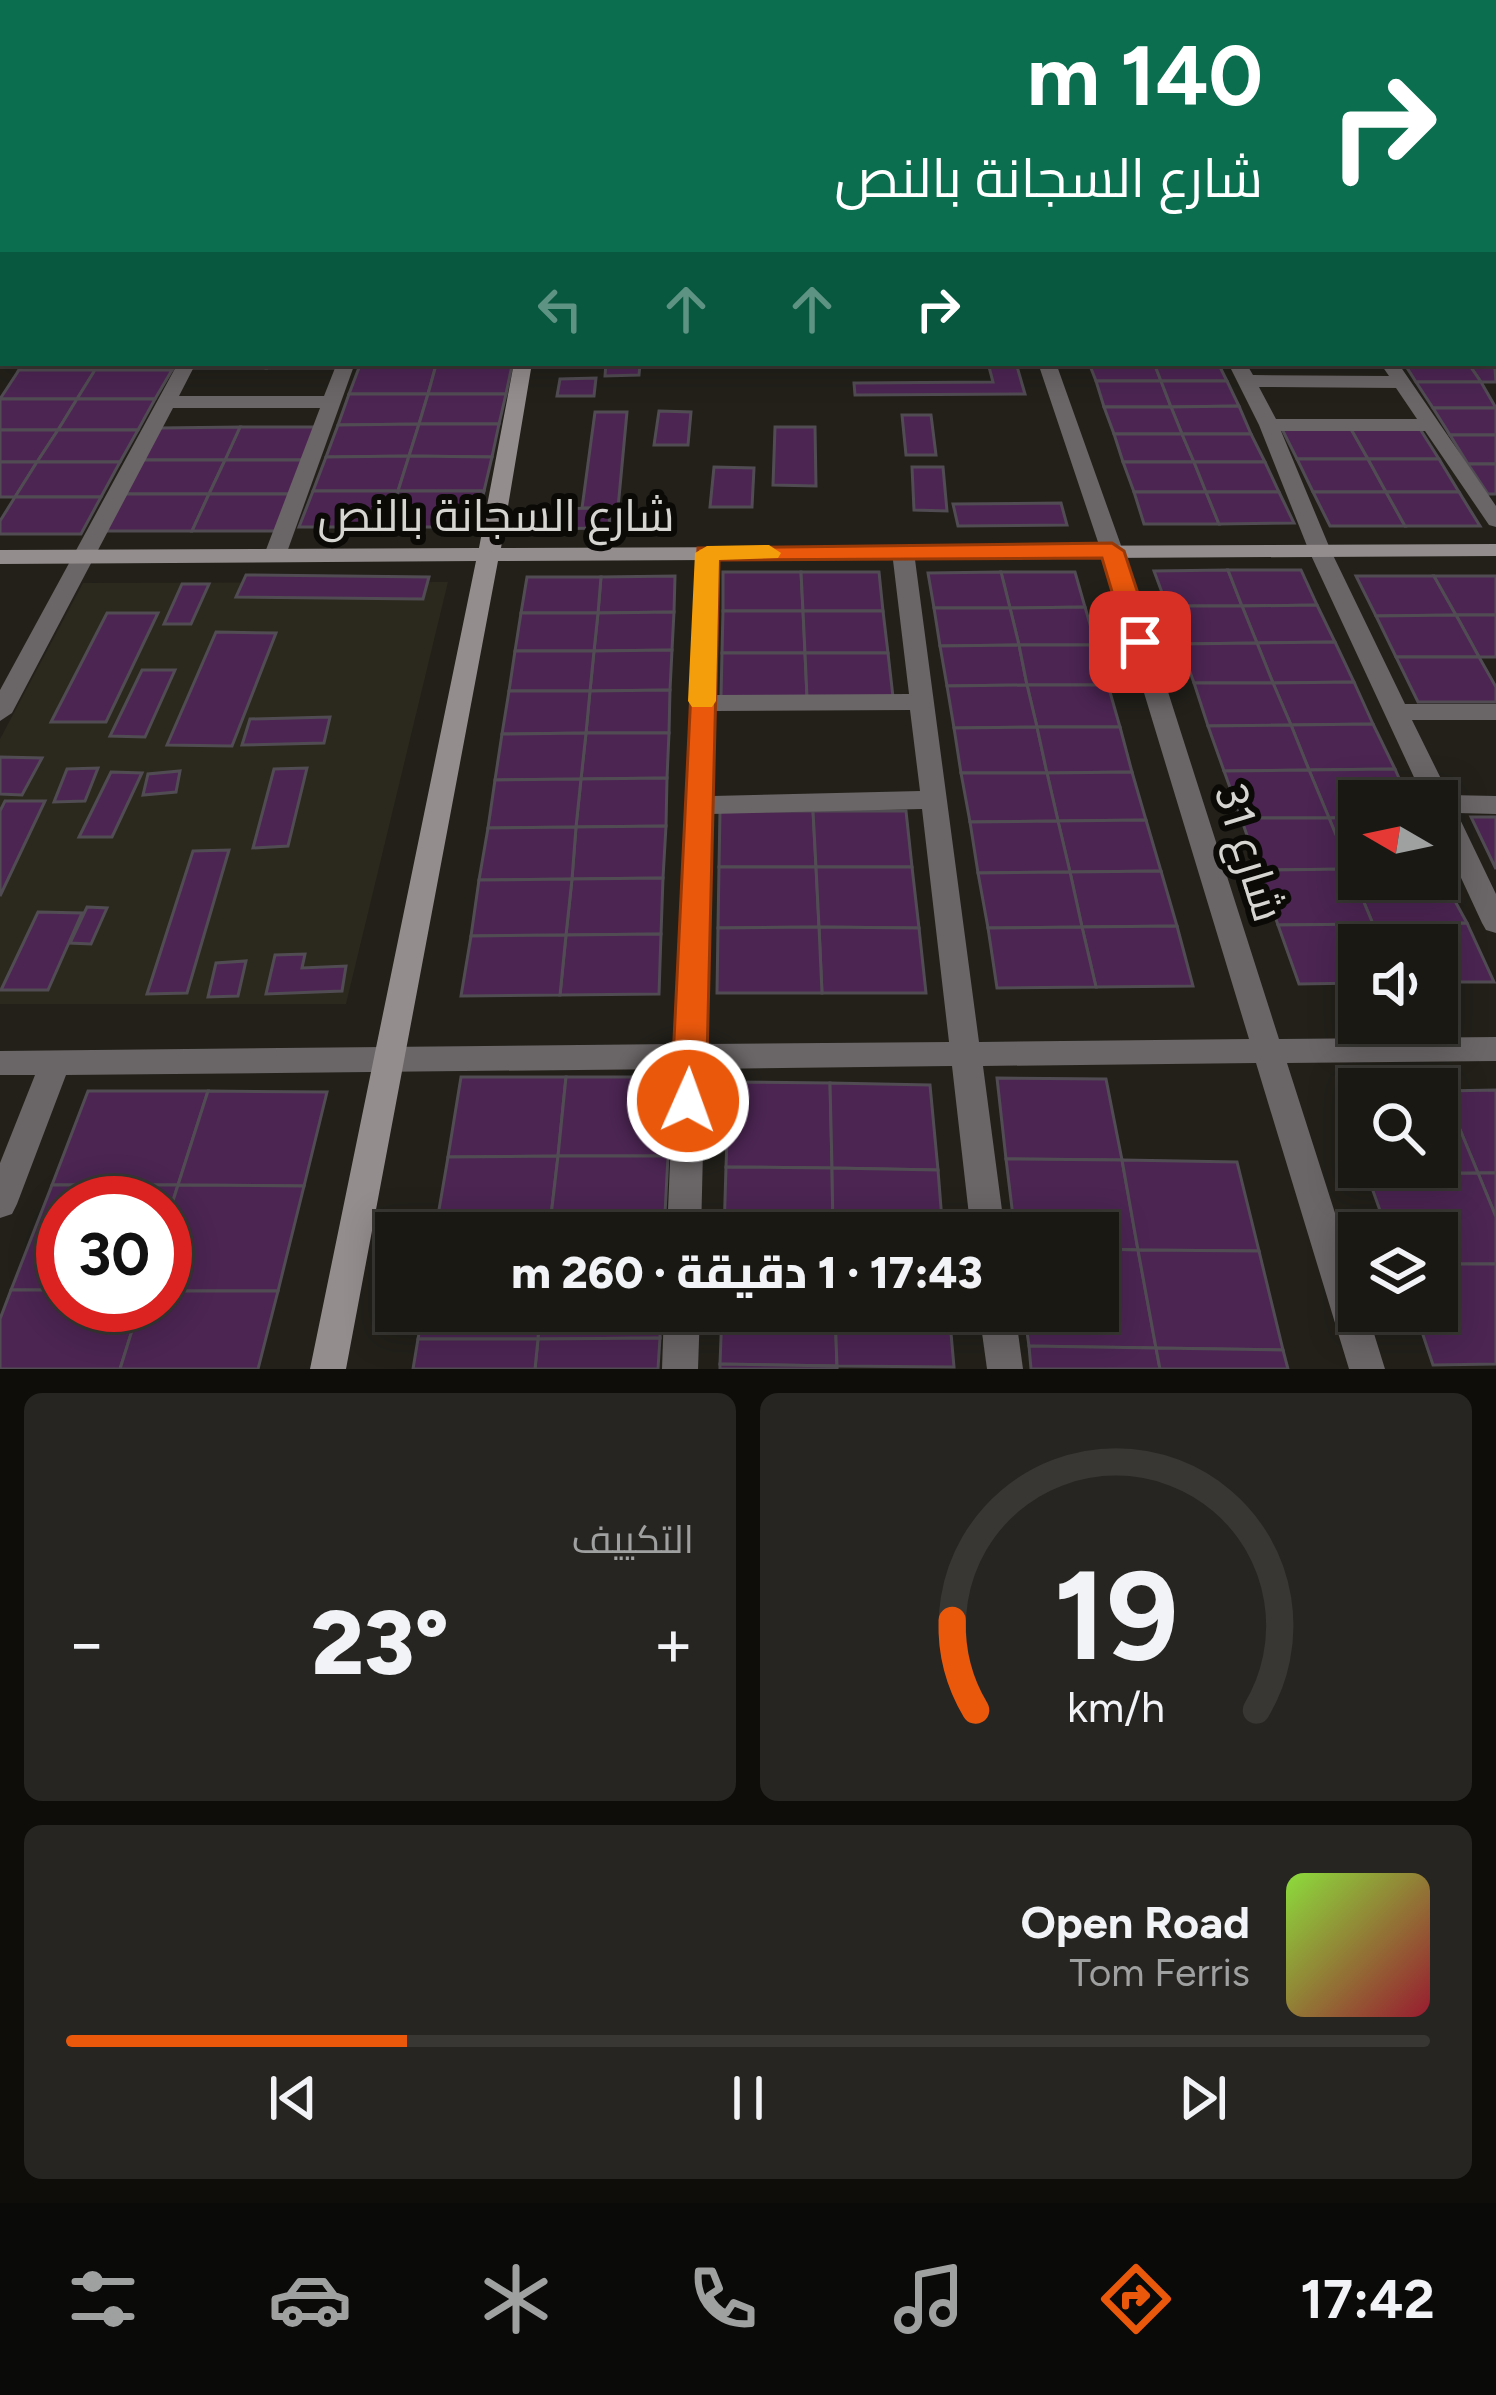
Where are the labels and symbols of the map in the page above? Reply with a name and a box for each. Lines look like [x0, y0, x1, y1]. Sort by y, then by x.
street label: شارع السجانة بالنص [318, 488, 675, 546]
pin [1089, 591, 1191, 693]
street label: شارع 31 [1200, 777, 1296, 929]
north arrow [1338, 780, 1458, 900]
position arrow [625, 1038, 751, 1164]
speed limit sign: 30 [36, 1176, 192, 1332]

